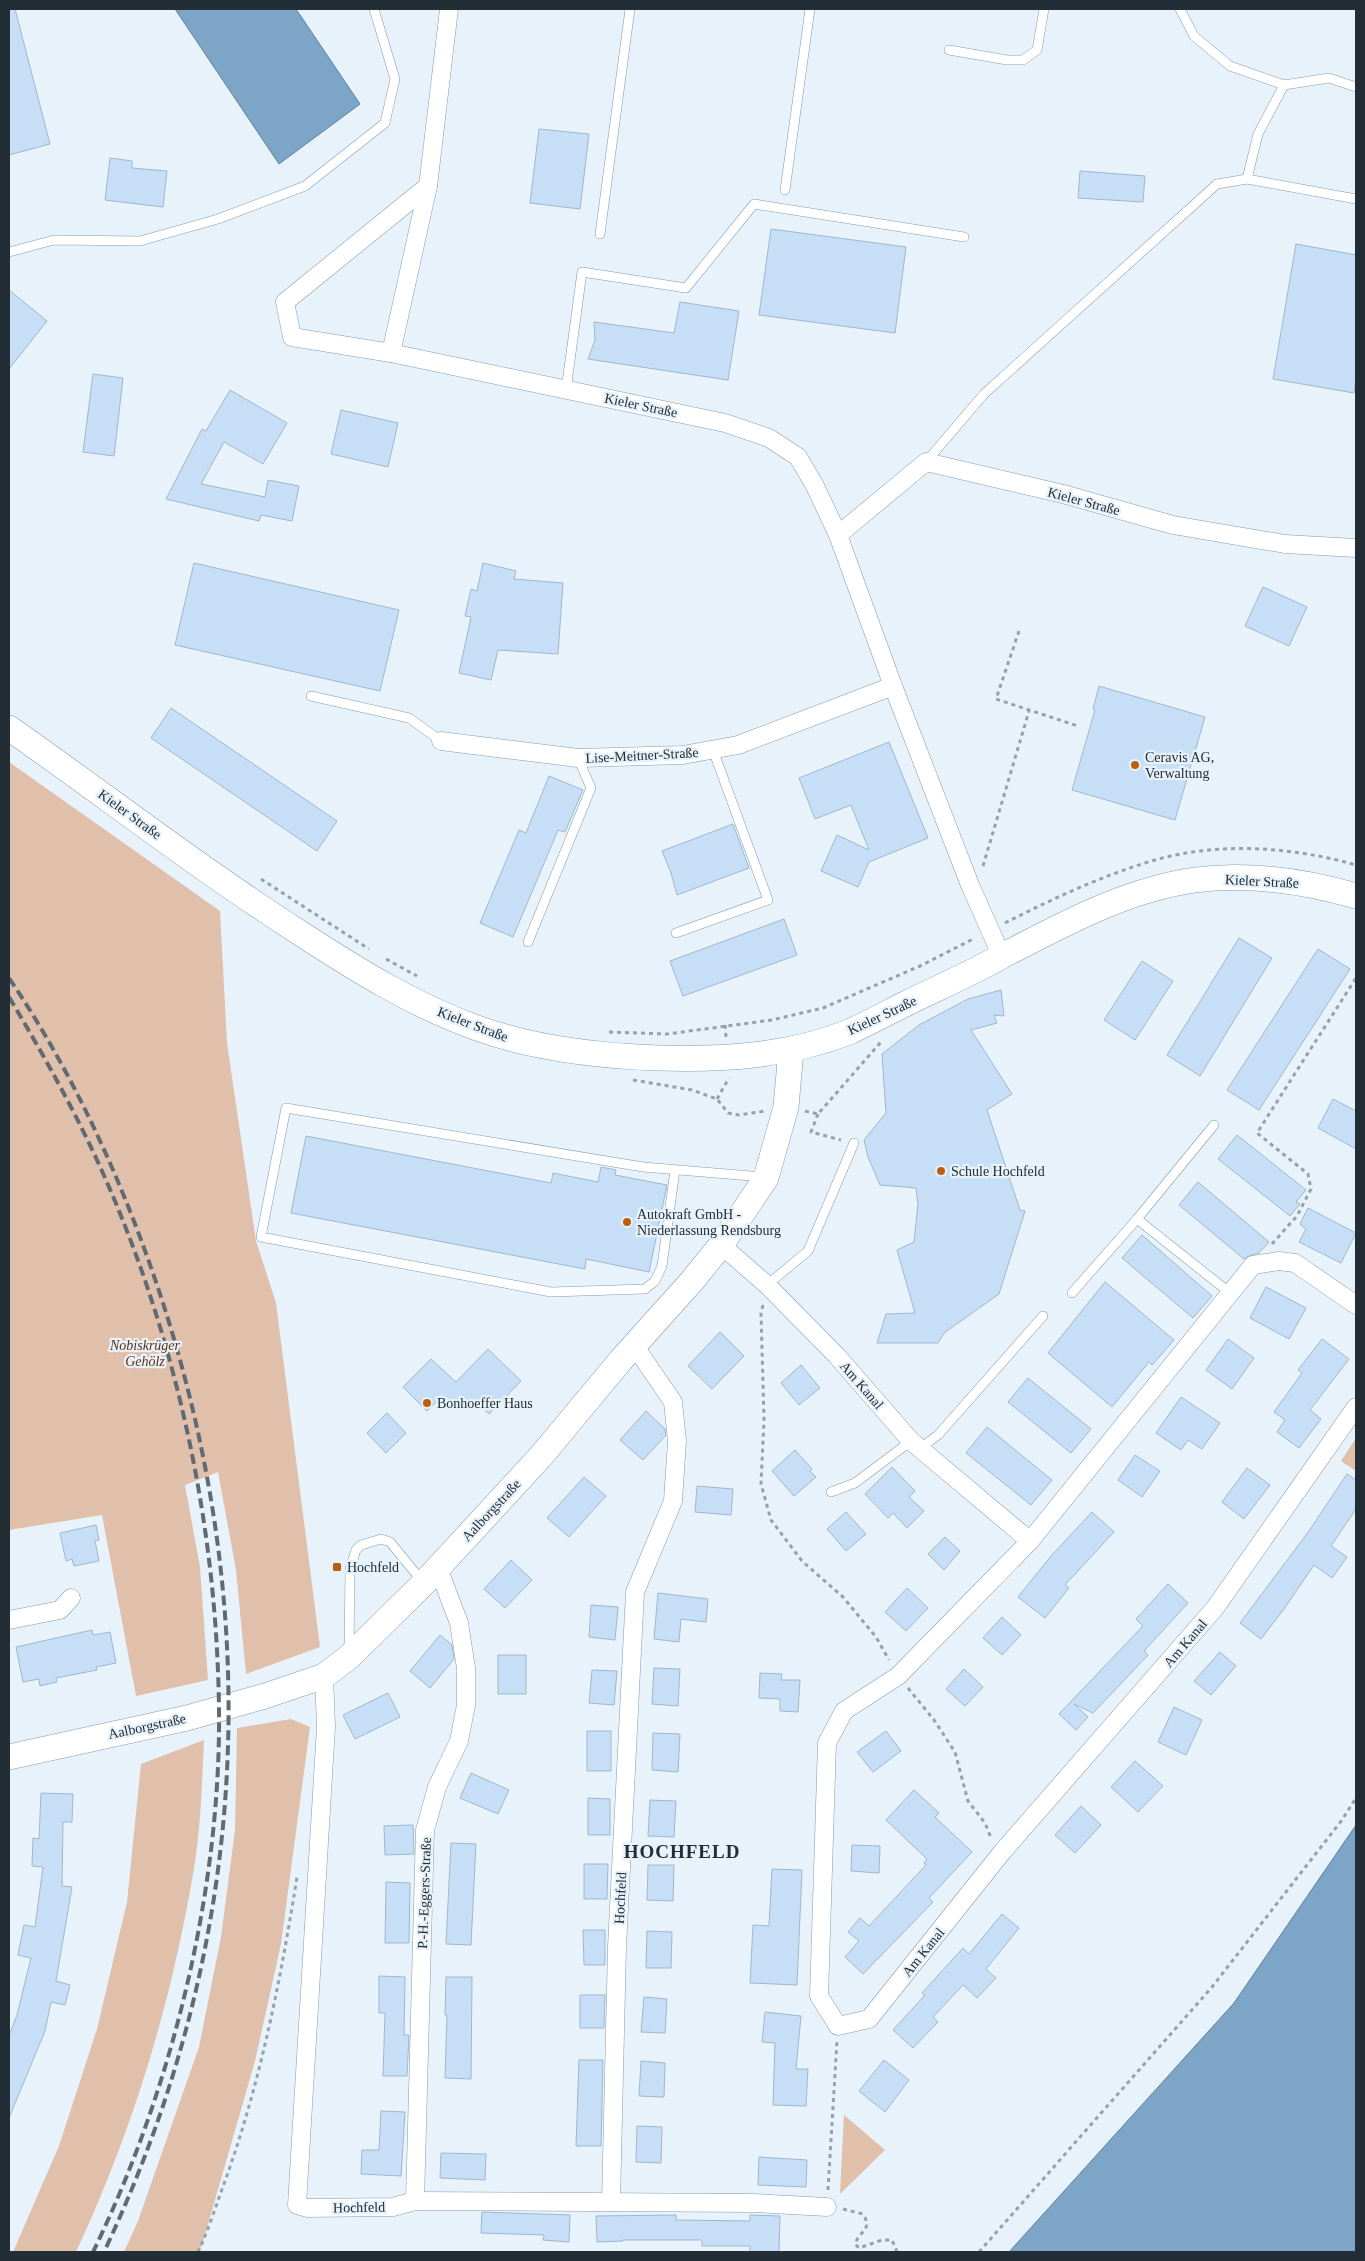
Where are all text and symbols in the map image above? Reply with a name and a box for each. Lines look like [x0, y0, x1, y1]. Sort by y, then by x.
street label: Kieler Straße [603, 390, 679, 421]
street label: Kieler Straße [1046, 485, 1122, 518]
street label: Lise-Meitner-Straße [585, 745, 699, 766]
place label: Ceravis AG, Verwaltung [1145, 750, 1214, 781]
marker: Ceravis AG, Verwaltung [1129, 759, 1141, 771]
street label: Kieler Straße [95, 787, 164, 842]
street label: Kieler Straße [1225, 872, 1299, 891]
street label: Kieler Straße [845, 993, 919, 1038]
street label: Kieler Straße [435, 1004, 510, 1045]
place label: Schule Hochfeld [951, 1164, 1045, 1179]
marker: Schule Hochfeld [935, 1165, 947, 1177]
place label: Autokraft GmbH - Niederlassung Rendsburg [637, 1207, 781, 1238]
marker: Autokraft GmbH - Niederlassung Rendsburg [621, 1216, 633, 1228]
park label: Nobiskrüger Gehölz [109, 1338, 181, 1369]
street label: Am Kanal [837, 1359, 886, 1412]
place label: Bonhoeffer Haus [437, 1396, 533, 1411]
marker: Bonhoeffer Haus [421, 1397, 433, 1409]
street label: Aalborgstraße [459, 1476, 524, 1544]
place label: Hochfeld [347, 1560, 399, 1575]
marker: Hochfeld [331, 1561, 343, 1573]
street label: Am Kanal [1161, 1616, 1210, 1670]
street label: Aalborgstraße [107, 1711, 187, 1742]
street label: P.-H.-Eggers-Straße [415, 1837, 434, 1949]
district label: HOCHFELD [624, 1841, 740, 1862]
street label: Hochfeld [612, 1872, 629, 1924]
street label: Am Kanal [899, 1925, 948, 1980]
street label: Hochfeld [333, 2200, 385, 2215]

